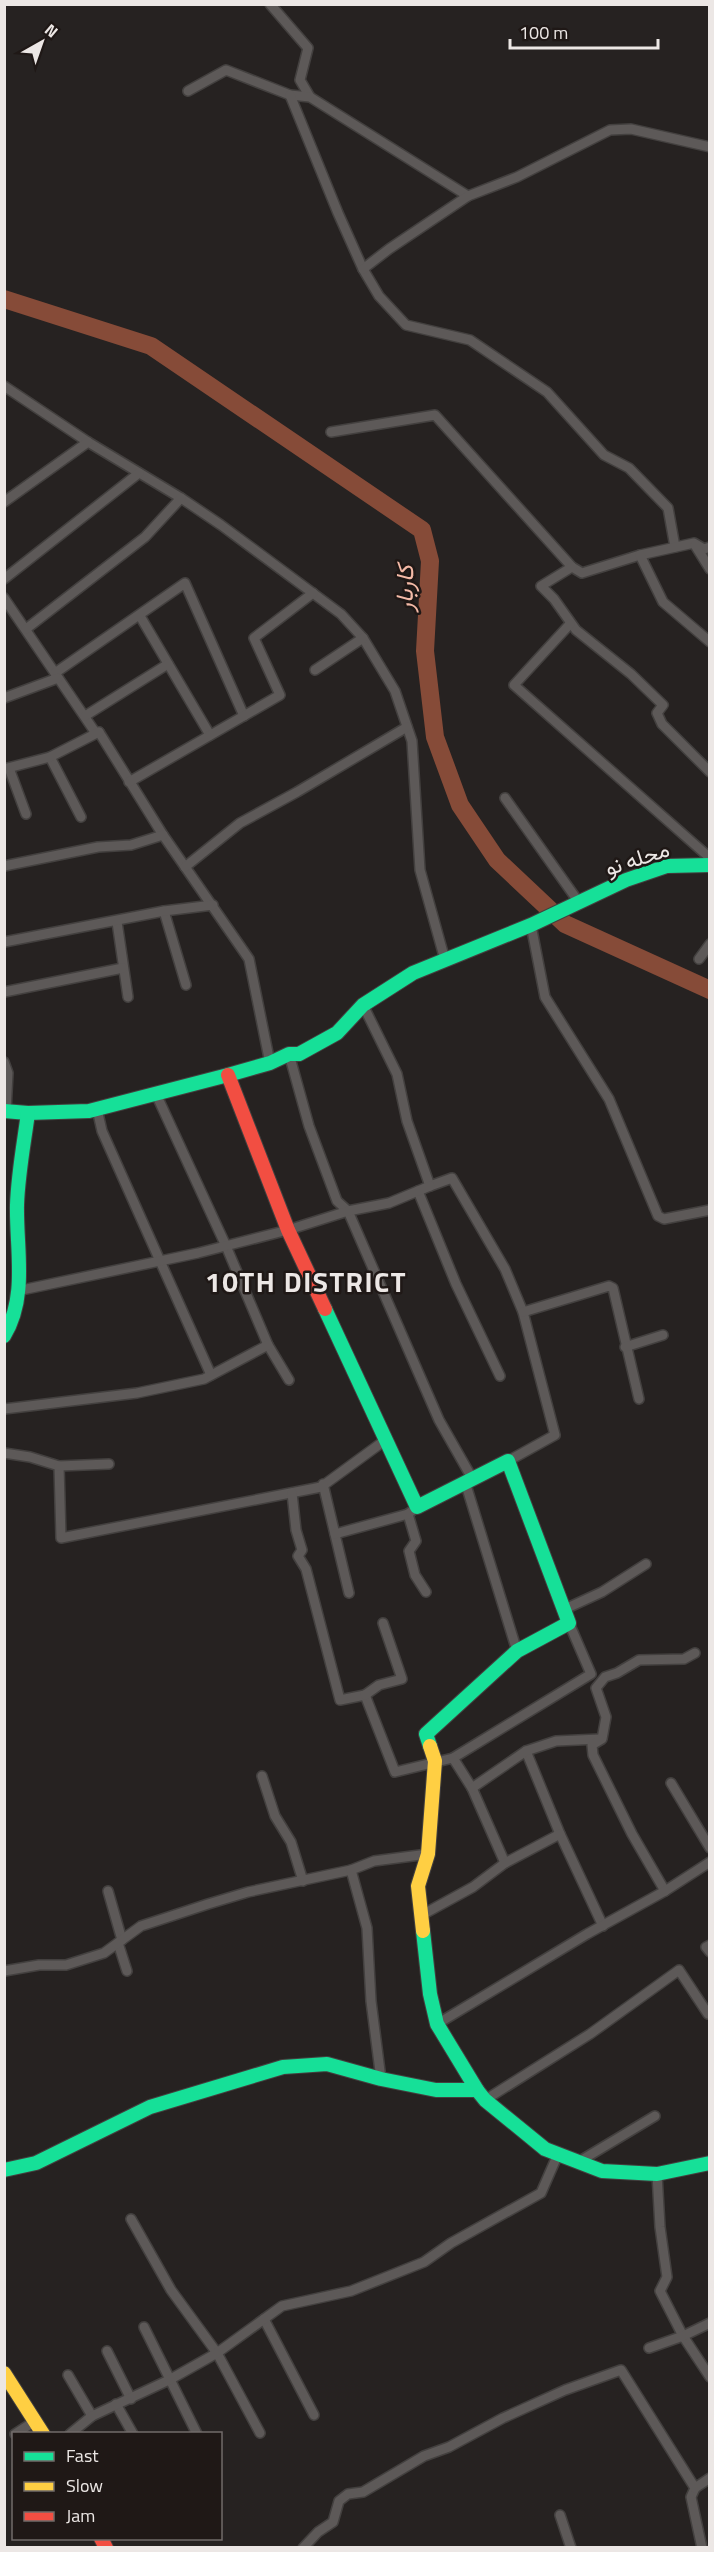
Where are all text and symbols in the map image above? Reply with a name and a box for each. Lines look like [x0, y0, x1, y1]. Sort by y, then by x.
north arrow [12, 12, 72, 72]
scale bar [510, 12, 658, 50]
text: N [40, 18, 64, 43]
text: 100 m [519, 19, 568, 46]
water label: کاربار [386, 560, 422, 613]
street label: محله نو [600, 832, 674, 884]
district label: 10TH DISTRICT [205, 1260, 407, 1303]
legend [12, 2432, 222, 2540]
text: Fast [66, 2442, 99, 2469]
text: Slow [66, 2472, 103, 2499]
text: Jam [66, 2502, 95, 2529]

